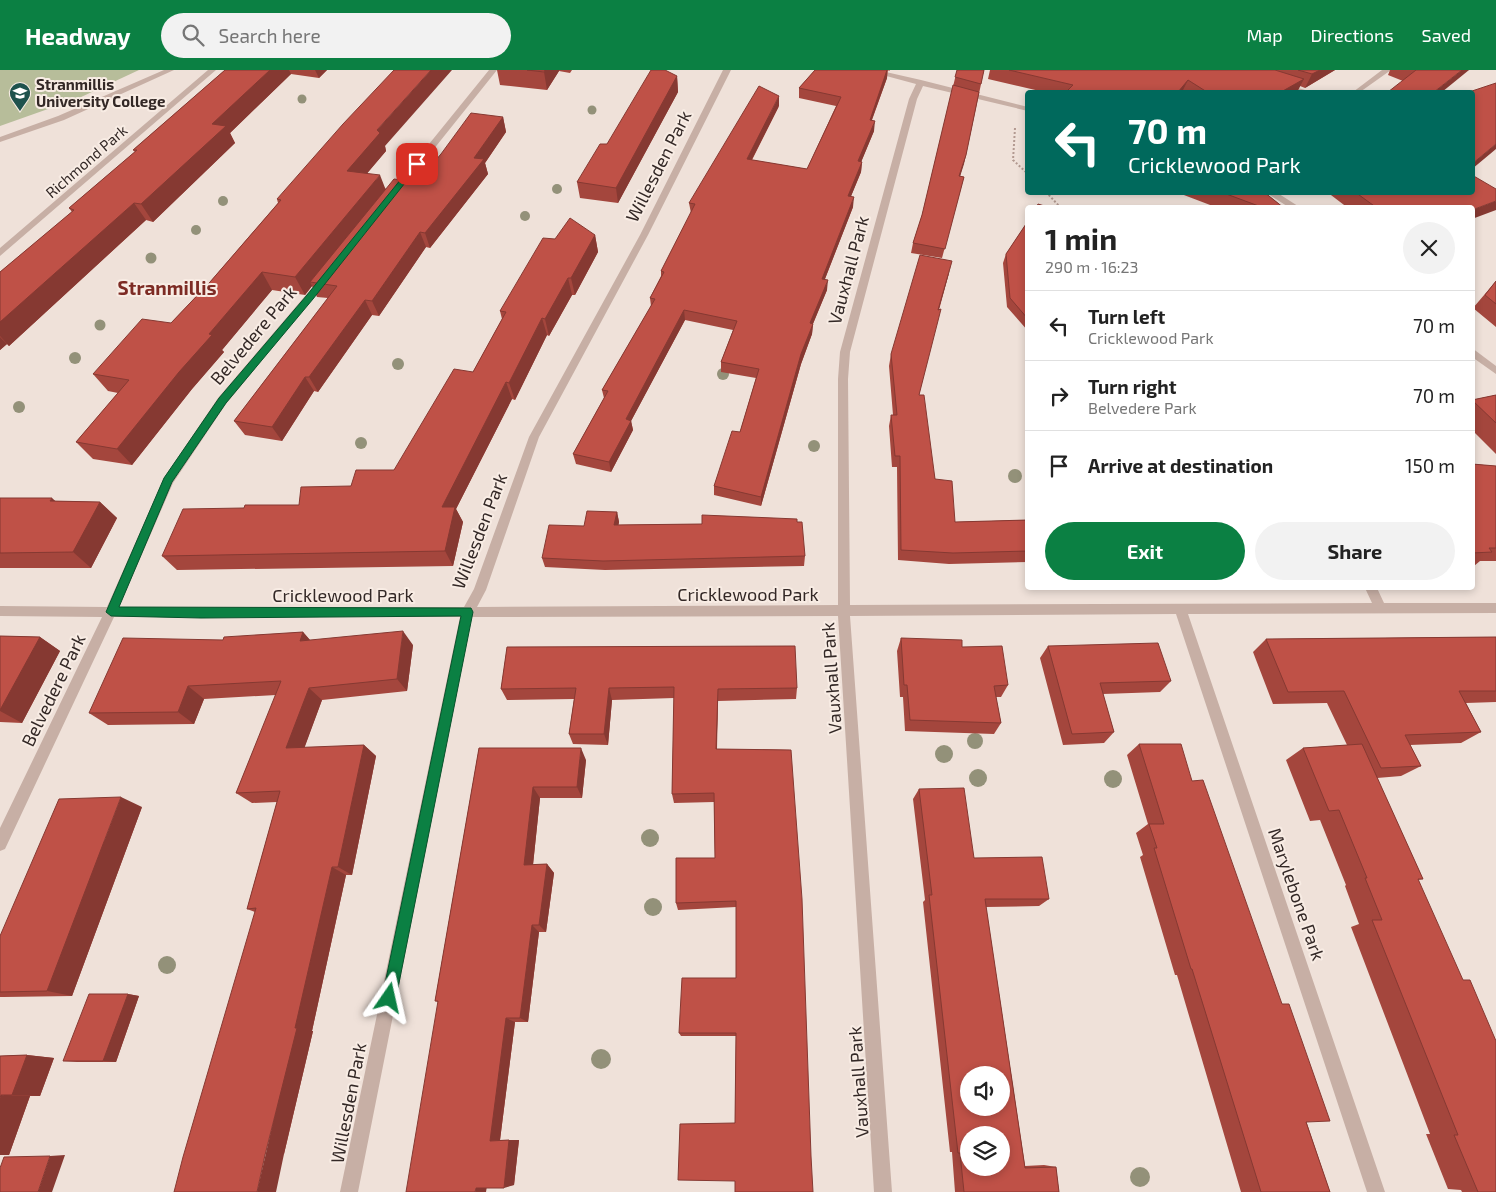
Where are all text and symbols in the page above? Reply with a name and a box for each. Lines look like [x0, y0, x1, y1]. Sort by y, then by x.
search box [161, 13, 511, 58]
text: Headway [25, 21, 131, 50]
icon: search [179, 21, 207, 49]
text: Search here [219, 24, 321, 47]
text: Map [1246, 24, 1283, 46]
text: Directions [1311, 24, 1394, 46]
text: Saved [1422, 24, 1471, 46]
place label: Stranmillis University College [36, 75, 165, 111]
school or university icon: Stranmillis University College [8, 81, 32, 112]
street label: Willesden Park [620, 107, 696, 225]
text: 70 m [1128, 109, 1207, 151]
icon: left [1045, 110, 1110, 175]
street label: Richmond Park [42, 120, 131, 201]
pin [396, 143, 438, 185]
icon: arrive [403, 150, 431, 178]
text: Cricklewood Park [1128, 151, 1301, 177]
street label: Vauxhall Park [823, 213, 873, 327]
text: 1 min [1045, 220, 1117, 256]
button: close [1403, 222, 1455, 274]
text: 290 m · 16:23 [1045, 257, 1138, 276]
district label: Stranmillis [118, 276, 216, 299]
street label: Belvedere Park [205, 281, 301, 389]
text: Turn left [1088, 305, 1165, 328]
icon: left [1045, 312, 1073, 340]
text: 70 m [1413, 314, 1455, 337]
text: Cricklewood Park [1088, 328, 1214, 347]
text: Turn right [1088, 375, 1176, 398]
icon: right [1045, 382, 1073, 410]
text: 70 m [1413, 384, 1455, 407]
text: Belvedere Park [1088, 398, 1197, 417]
icon: arrive [1045, 452, 1073, 480]
text: Arrive at destination [1088, 454, 1273, 477]
text: 150 m [1405, 454, 1455, 477]
street label: Willesden Park [447, 470, 511, 592]
button: Exit [1045, 522, 1245, 580]
button: Share [1255, 522, 1455, 580]
street label: Cricklewood Park [677, 583, 819, 605]
street label: Cricklewood Park [272, 584, 414, 606]
street label: Vauxhall Park [816, 622, 846, 734]
street label: Belvedere Park [16, 630, 90, 750]
street label: Marylebone Park [1264, 825, 1330, 963]
position arrow [362, 971, 414, 1023]
street label: Vauxhall Park [843, 1026, 873, 1138]
street label: Willesden Park [326, 1041, 370, 1165]
map controls [960, 1066, 1010, 1176]
button: sound [960, 1066, 1010, 1116]
button: layers [960, 1126, 1010, 1176]

